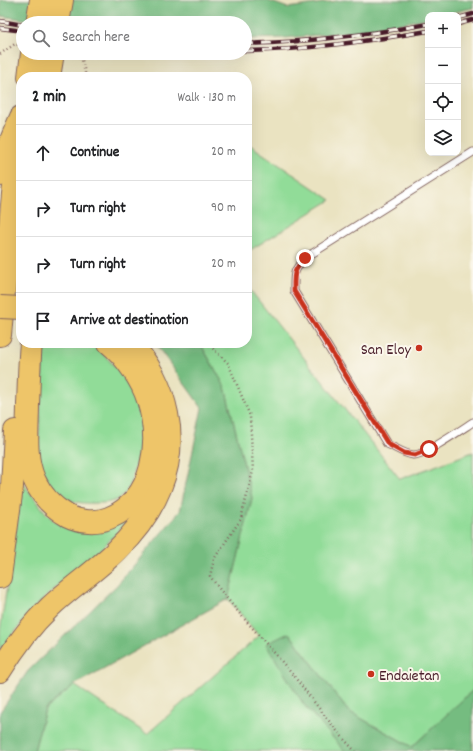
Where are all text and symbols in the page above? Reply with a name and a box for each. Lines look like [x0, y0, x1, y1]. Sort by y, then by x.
map controls [425, 12, 461, 156]
button: + [425, 12, 461, 48]
search box [16, 16, 252, 60]
icon: search [30, 27, 52, 49]
text: Search here [62, 27, 130, 49]
button: − [425, 48, 461, 84]
button: locate [425, 84, 461, 120]
text: 2 min [32, 86, 66, 110]
text: Walk · 130 m [177, 89, 236, 108]
button: layers [425, 120, 461, 156]
icon: ahead [32, 142, 54, 164]
text: Continue [70, 142, 119, 164]
text: 20 m [211, 143, 236, 162]
icon: right [32, 198, 54, 220]
text: Turn right [70, 198, 126, 220]
text: 90 m [211, 199, 236, 218]
route end [296, 249, 314, 267]
icon: right [32, 254, 54, 276]
text: Turn right [70, 254, 126, 276]
text: 20 m [211, 255, 236, 274]
icon: arrive [32, 310, 54, 332]
text: Arrive at destination [70, 310, 188, 332]
place label: San Eloy [361, 339, 412, 362]
marker: San Eloy [414, 343, 424, 353]
route start [420, 440, 438, 458]
place label: Endaietan [379, 665, 439, 688]
marker: Endaietan [366, 669, 376, 679]

